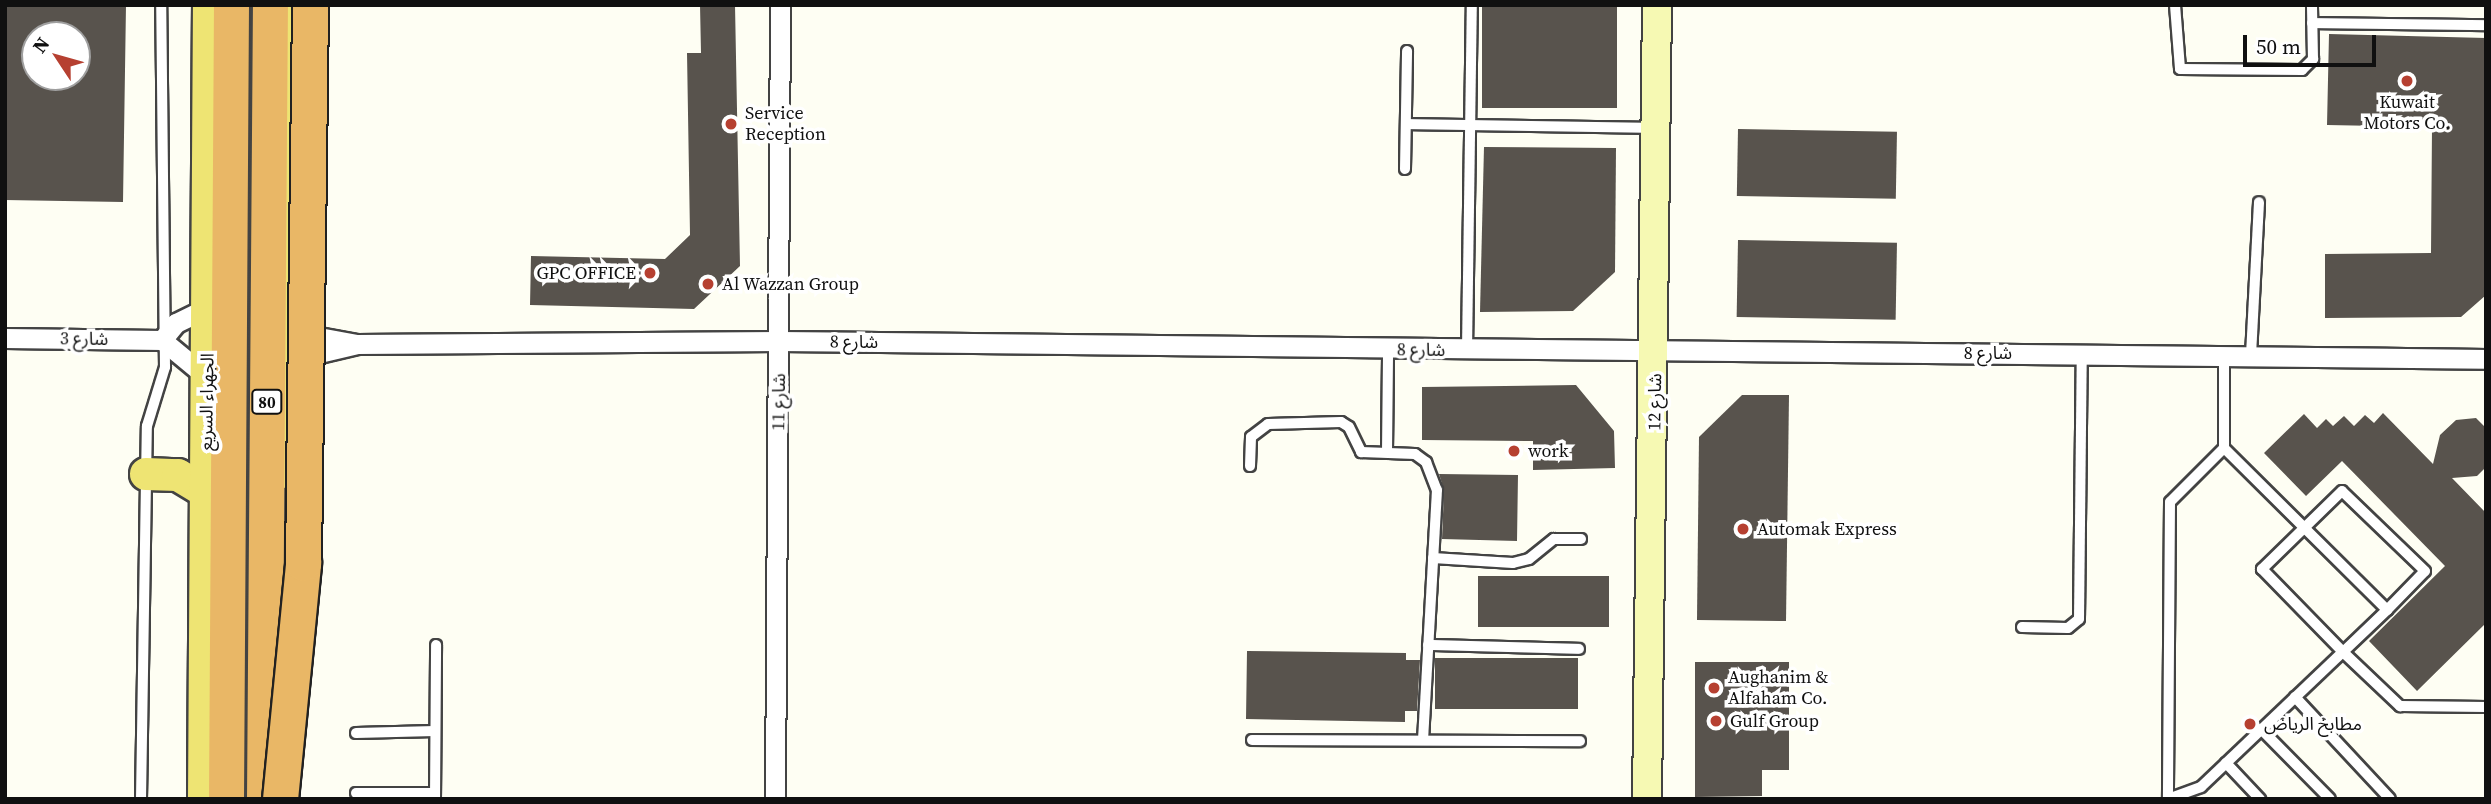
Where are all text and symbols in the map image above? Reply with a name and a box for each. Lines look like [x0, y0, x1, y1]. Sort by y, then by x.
north arrow [21, 21, 91, 91]
scale bar [2246, 21, 2379, 65]
text: N [26, 32, 55, 58]
text: 50 m [2256, 32, 2301, 61]
marker: Kuwait Motors Co. [2399, 73, 2415, 89]
place label: Kuwait Motors Co. [2363, 92, 2451, 134]
place label: Service Reception [745, 103, 826, 146]
marker: Service Reception [723, 116, 739, 132]
place label: GPC OFFICE [537, 262, 636, 284]
marker: GPC OFFICE [642, 265, 658, 281]
place label: Al Wazzan Group [722, 273, 860, 295]
marker: Al Wazzan Group [700, 276, 716, 292]
street label: شارع 3 [60, 328, 108, 350]
street label: شارع 8 [830, 331, 878, 353]
street label: شارع 8 [1397, 339, 1445, 361]
street label: شارع 8 [1964, 342, 2012, 364]
street label: الجهراء السريع [195, 353, 219, 451]
street label: شارع 11 [768, 373, 790, 431]
street label: شارع 12 [1644, 373, 1666, 431]
road number: 80 [251, 390, 283, 414]
place label: work [1528, 440, 1569, 462]
marker: work [1506, 443, 1522, 459]
place label: Automak Express [1757, 518, 1897, 540]
marker: Automak Express [1735, 521, 1751, 537]
place label: Aughanim & Alfaham Co. [1728, 667, 1829, 710]
marker: Aughanim & Alfaham Co. [1706, 680, 1722, 696]
place label: Gulf Group [1730, 710, 1819, 732]
marker: Gulf Group [1708, 713, 1724, 729]
place label: مطابخ الرياض [2264, 713, 2362, 735]
marker: مطابخ الرياض [2242, 716, 2258, 732]

